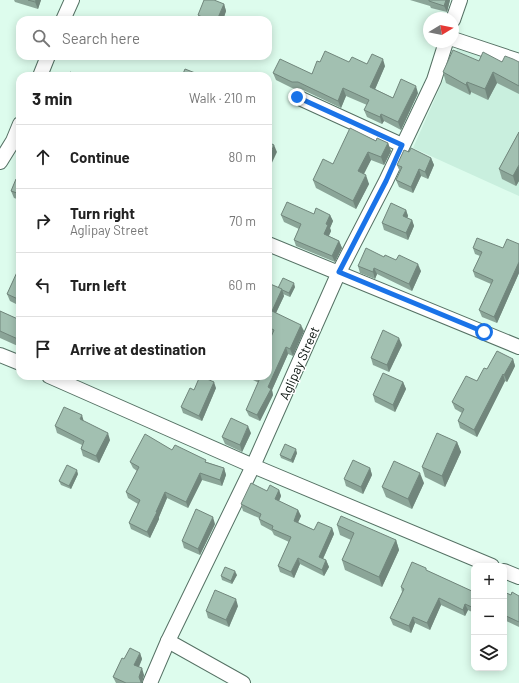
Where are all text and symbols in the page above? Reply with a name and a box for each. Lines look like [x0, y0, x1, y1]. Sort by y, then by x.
north arrow [423, 12, 459, 48]
search box [16, 16, 272, 60]
icon: search [30, 27, 52, 49]
text: Search here [62, 29, 140, 47]
text: 3 min [32, 88, 72, 108]
route end [288, 88, 306, 106]
text: Walk · 210 m [189, 90, 256, 106]
icon: ahead [32, 146, 54, 168]
text: Continue [70, 148, 130, 166]
text: 80 m [229, 149, 256, 165]
text: Turn right [70, 204, 135, 222]
icon: right [32, 210, 54, 232]
text: 70 m [229, 213, 256, 229]
text: Aglipay Street [70, 222, 149, 238]
icon: left [32, 274, 54, 296]
text: Turn left [70, 276, 126, 294]
text: 60 m [229, 277, 256, 293]
route start [475, 323, 493, 341]
street label: Aglipay Street [276, 324, 322, 402]
icon: arrive [32, 338, 54, 360]
text: Arrive at destination [70, 340, 206, 358]
map controls [471, 563, 507, 671]
button: + [471, 563, 507, 599]
button: − [471, 599, 507, 635]
button: layers [471, 635, 507, 671]

